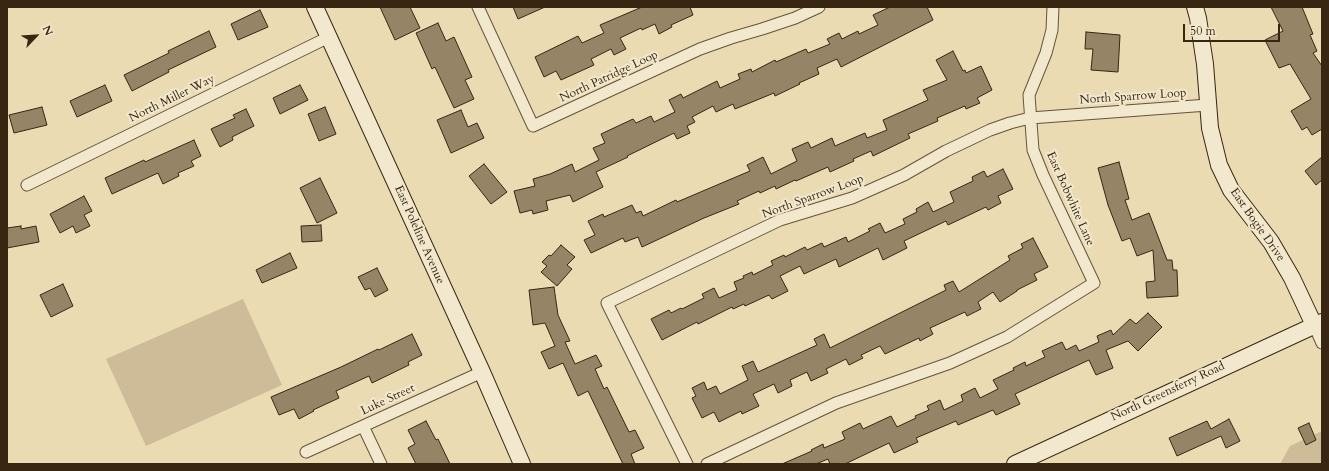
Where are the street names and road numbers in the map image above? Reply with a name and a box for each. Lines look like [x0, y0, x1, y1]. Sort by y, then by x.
street label: North Patridge Loop [558, 48, 660, 106]
street label: North Miller Way [127, 72, 217, 126]
street label: North Sparrow Loop [1079, 86, 1187, 108]
street label: East Bobwhite Lane [1043, 150, 1097, 248]
street label: North Sparrow Loop [760, 172, 866, 222]
street label: East Poleline Avenue [391, 183, 447, 287]
street label: East Bogie Drive [1226, 186, 1288, 264]
street label: North Greensferry Road [1109, 359, 1227, 425]
street label: Luke Street [359, 381, 417, 419]

